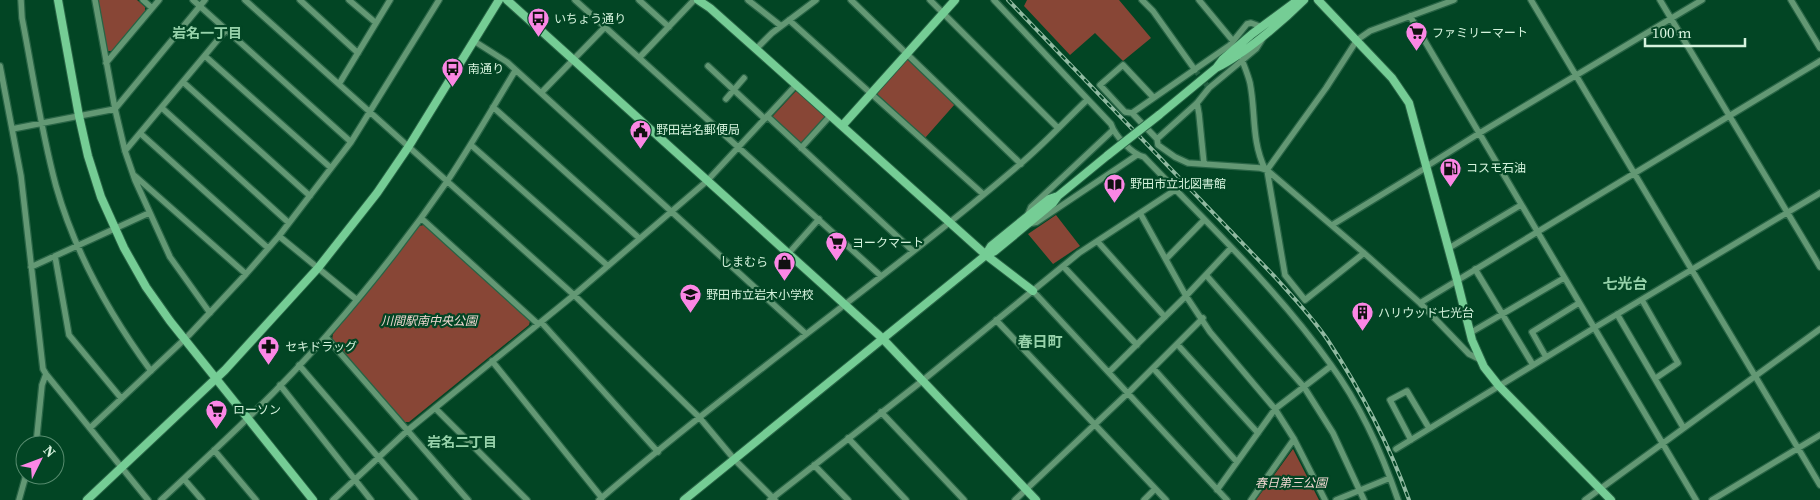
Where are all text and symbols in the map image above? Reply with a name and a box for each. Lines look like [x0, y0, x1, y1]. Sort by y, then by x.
bus stop icon: いちょう通り [526, 7, 550, 38]
place label: いちょう通り [554, 11, 626, 27]
scale bar [1645, 15, 1745, 47]
supermarket icon: ファミリーマート [1404, 21, 1428, 52]
text: 100 m [1652, 22, 1692, 43]
district label: 岩名一丁目 [172, 23, 242, 43]
place label: ファミリーマート [1432, 25, 1528, 41]
bus stop icon: 南通り [440, 57, 464, 88]
place label: 南通り [468, 61, 504, 77]
public building icon: 野田岩名郵便局 [628, 118, 652, 149]
place label: 野田岩名郵便局 [656, 122, 740, 138]
fuel station icon: コスモ石油 [1438, 156, 1462, 187]
place label: コスモ石油 [1466, 160, 1526, 176]
library icon: 野田市立北図書館 [1102, 172, 1126, 203]
place label: 野田市立北図書館 [1130, 176, 1226, 192]
supermarket icon: ヨークマート [824, 231, 848, 262]
place label: ヨークマート [852, 235, 924, 251]
shop icon: しまむら [772, 250, 796, 281]
place label: しまむら [720, 254, 768, 270]
district label: 七光台 [1602, 273, 1648, 294]
school or university icon: 野田市立岩木小学校 [678, 283, 702, 314]
place label: 野田市立岩木小学校 [706, 287, 814, 303]
building icon: ハリウッド七光台 [1350, 301, 1374, 332]
place label: ハリウッド七光台 [1378, 305, 1474, 321]
park label: 川間駅南中央公園 [381, 313, 479, 329]
district label: 春日町 [1017, 331, 1063, 352]
pharmacy icon: セキドラッグ [257, 335, 281, 366]
place label: セキドラッグ [285, 339, 357, 355]
supermarket icon: ローソン [205, 398, 229, 429]
place label: ローソン [233, 402, 281, 418]
district label: 岩名二丁目 [427, 432, 497, 452]
north arrow [15, 435, 65, 485]
text: N [39, 441, 61, 462]
park label: 春日第三公園 [1255, 475, 1329, 491]

